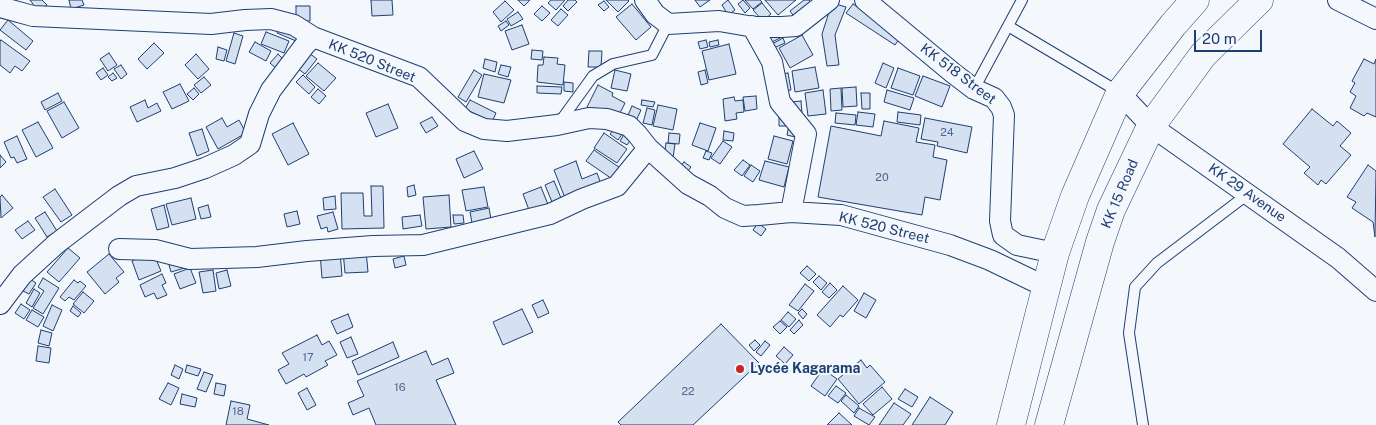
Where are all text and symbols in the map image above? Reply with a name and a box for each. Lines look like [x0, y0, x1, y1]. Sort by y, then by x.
scale bar [1196, 20, 1264, 52]
text: 20 m [1202, 30, 1237, 47]
street label: KK 520 Street [326, 36, 418, 86]
street label: KK 518 Street [917, 40, 999, 108]
house number: 24 [940, 126, 954, 140]
street label: KK 15 Road [1098, 157, 1142, 231]
street label: KK 29 Avenue [1205, 160, 1289, 226]
house number: 20 [875, 171, 889, 185]
street label: KK 520 Street [837, 209, 931, 247]
house number: 17 [302, 351, 314, 365]
place label: Lycée Kagarama [750, 361, 860, 377]
marker: Lycée Kagarama [734, 363, 746, 375]
house number: 16 [394, 381, 406, 395]
house number: 22 [681, 385, 695, 399]
house number: 18 [232, 405, 244, 419]

